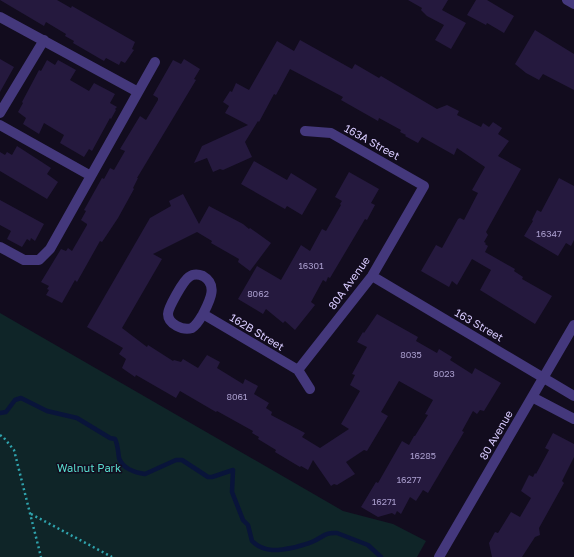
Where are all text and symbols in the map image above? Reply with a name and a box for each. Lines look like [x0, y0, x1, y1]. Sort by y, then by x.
street label: 163A Street [342, 121, 402, 162]
house number: 16347 [536, 228, 562, 239]
street label: 80A Avenue [325, 254, 372, 312]
house number: 16301 [298, 260, 324, 271]
house number: 8062 [247, 288, 269, 299]
street label: 163 Street [453, 306, 506, 344]
street label: 162B Street [228, 310, 287, 353]
house number: 8035 [400, 349, 422, 360]
house number: 8023 [433, 368, 455, 379]
house number: 8061 [227, 391, 248, 402]
street label: 80 Avenue [476, 408, 515, 462]
house number: 16285 [410, 450, 436, 461]
park label: Walnut Park [57, 461, 121, 474]
house number: 16277 [397, 474, 422, 485]
house number: 16271 [372, 496, 397, 507]

